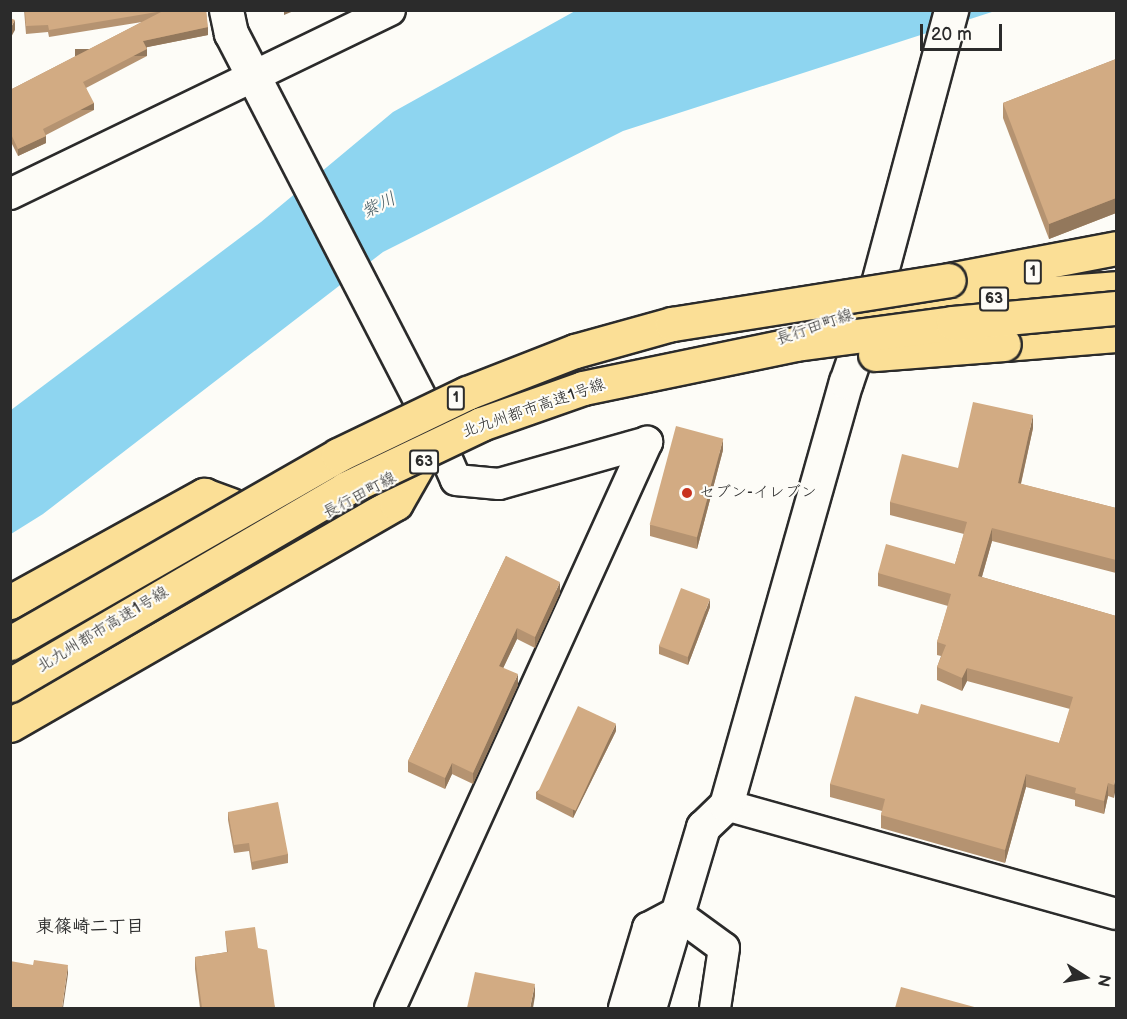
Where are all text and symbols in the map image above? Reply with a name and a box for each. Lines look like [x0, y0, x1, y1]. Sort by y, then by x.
scale bar [923, 12, 1006, 50]
text: 20 m [931, 24, 972, 45]
water label: 紫川 [358, 188, 400, 224]
road number: 1 [1022, 260, 1044, 284]
road number: 63 [979, 287, 1009, 311]
street label: 長行田町線 [774, 306, 856, 350]
street label: 北九州都市高速1号線 [460, 375, 608, 443]
road number: 1 [446, 386, 466, 410]
road number: 63 [409, 450, 439, 474]
street label: 長行田町線 [320, 469, 400, 523]
place label: セブン-イレブン [699, 483, 817, 503]
marker: セブン-イレブン [680, 486, 694, 500]
street label: 北九州都市高速1号線 [34, 583, 172, 677]
district label: 東篠崎二丁目 [36, 916, 144, 938]
north arrow [1055, 947, 1115, 1007]
text: N [1093, 973, 1114, 988]

